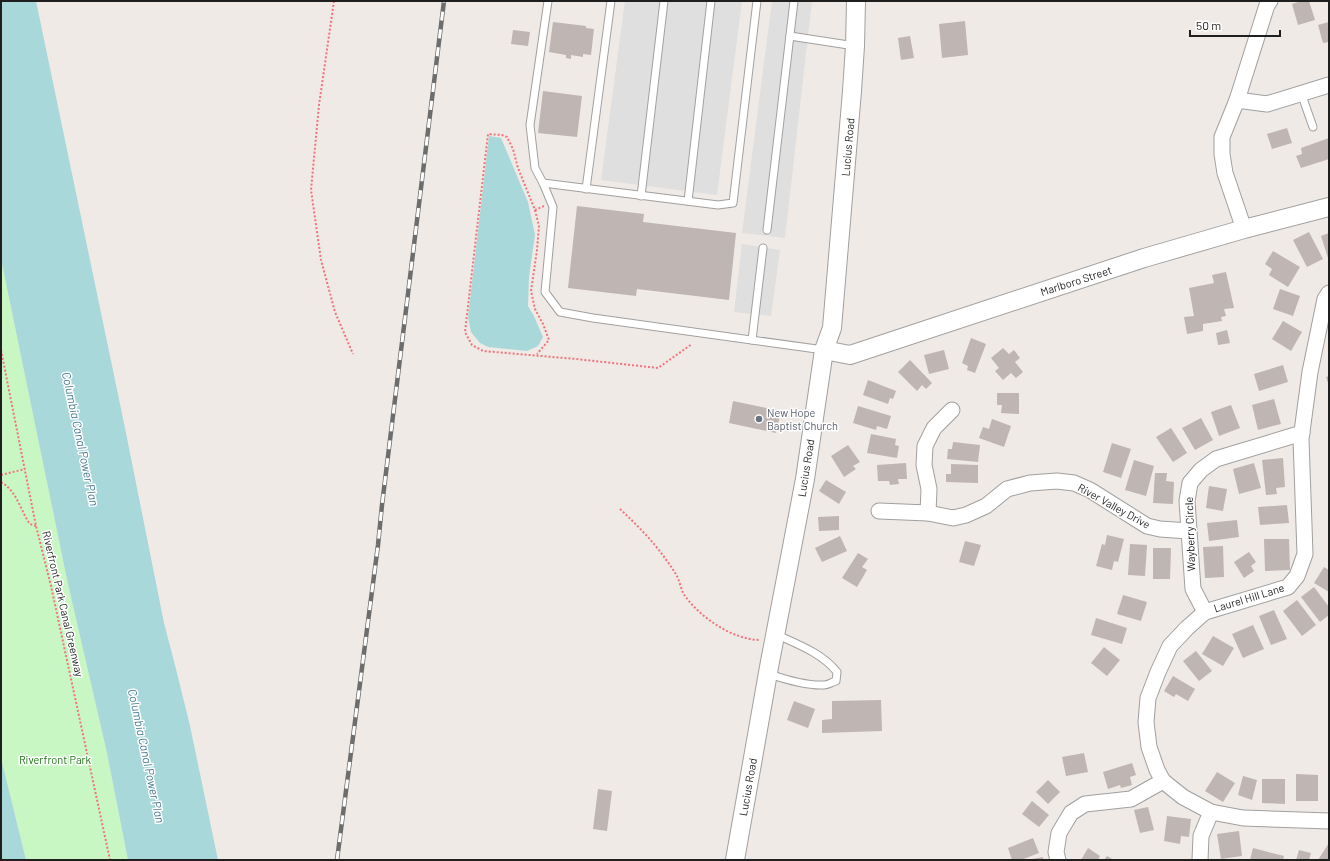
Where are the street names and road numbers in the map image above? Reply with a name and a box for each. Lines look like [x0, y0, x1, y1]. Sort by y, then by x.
street label: Lucius Road [838, 117, 857, 177]
street label: Marlboro Street [1039, 263, 1113, 298]
street label: Lucius Road [795, 438, 816, 498]
street label: River Valley Drive [1076, 480, 1153, 531]
street label: Wayberry Circle [1182, 496, 1197, 572]
street label: Riverfront Park Canal Greenway [40, 530, 87, 678]
street label: Laurel Hill Lane [1212, 581, 1286, 614]
street label: Lucius Road [736, 757, 759, 817]

